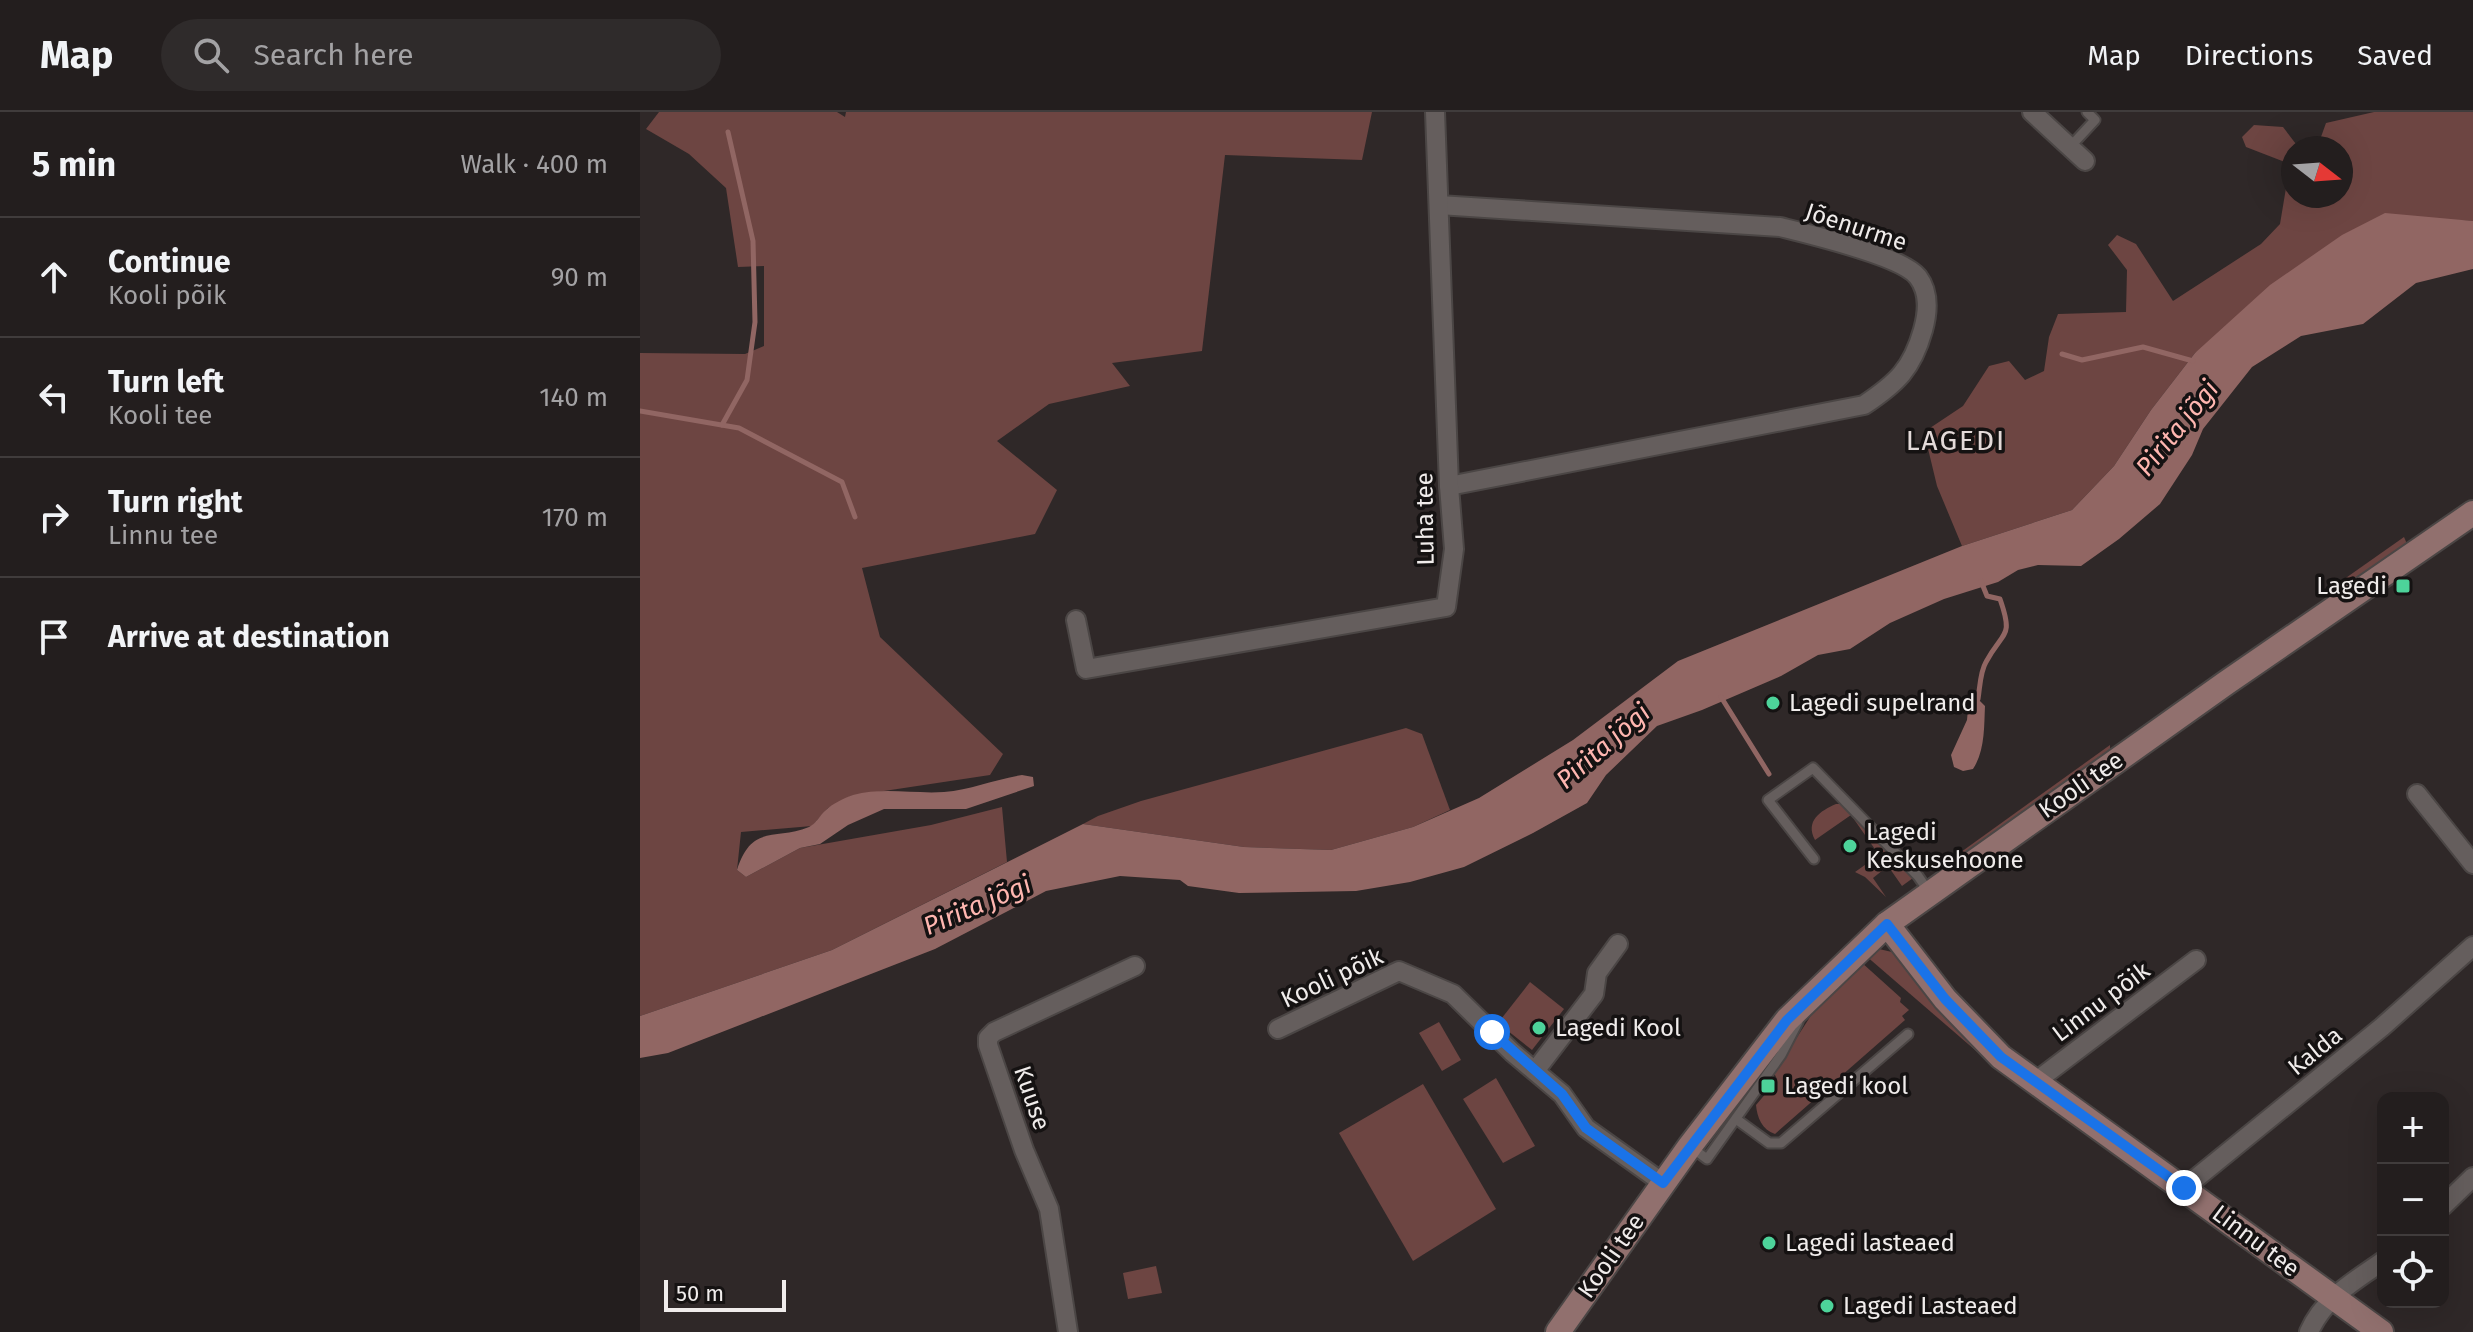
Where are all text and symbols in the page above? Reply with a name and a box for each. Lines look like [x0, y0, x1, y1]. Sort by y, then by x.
search box [161, 19, 721, 91]
text: Map [40, 32, 113, 78]
icon: search [189, 33, 233, 77]
text: Search here [253, 37, 414, 73]
text: Map [2087, 39, 2141, 72]
text: Directions [2185, 39, 2313, 72]
text: Saved [2357, 39, 2433, 72]
north arrow [2281, 136, 2353, 208]
text: 5 min [32, 144, 116, 185]
text: Walk · 400 m [460, 149, 608, 180]
street label: Jõenurme [1802, 197, 1910, 257]
text: Continue [108, 244, 231, 280]
icon: ahead [32, 255, 76, 299]
text: 90 m [551, 262, 608, 293]
text: Kooli põik [108, 280, 226, 311]
text: Turn left [108, 364, 224, 400]
water label: Pirita jõgi [2129, 374, 2225, 482]
icon: left [32, 375, 76, 419]
text: 140 m [539, 382, 608, 413]
text: Kooli tee [108, 400, 213, 431]
district label: LAGEDI [1906, 424, 2006, 457]
street label: Luha tee [1410, 472, 1440, 566]
text: Turn right [108, 484, 243, 520]
icon: right [32, 495, 76, 539]
text: 170 m [542, 502, 608, 533]
text: Linnu tee [108, 520, 218, 551]
place label: Lagedi [2316, 572, 2387, 600]
marker: Lagedi [2394, 577, 2412, 595]
icon: arrive [32, 615, 76, 659]
text: Arrive at destination [108, 619, 390, 655]
place label: Lagedi supelrand [1789, 689, 1976, 717]
marker: Lagedi supelrand [1764, 694, 1782, 712]
water label: Pirita jõgi [1550, 697, 1657, 796]
street label: Kooli tee [2033, 746, 2129, 824]
place label: Lagedi Keskusehoone [1866, 818, 2024, 874]
marker: Lagedi Keskusehoone [1841, 837, 1859, 855]
water label: Pirita jõgi [919, 869, 1036, 942]
street label: Kooli põik [1277, 942, 1388, 1014]
street label: Linnu põik [2047, 956, 2156, 1048]
route start [1474, 1014, 1510, 1050]
place label: Lagedi Kool [1555, 1014, 1681, 1042]
marker: Lagedi Kool [1530, 1019, 1548, 1037]
street label: Kalda [2282, 1021, 2348, 1081]
street label: Kuuse [1008, 1062, 1056, 1134]
place label: Lagedi kool [1784, 1072, 1908, 1100]
marker: Lagedi kool [1759, 1077, 1777, 1095]
map controls [2377, 1092, 2449, 1308]
button: + [2377, 1092, 2449, 1164]
button: − [2377, 1164, 2449, 1236]
route end [2166, 1170, 2202, 1206]
street label: Linnu tee [2207, 1199, 2305, 1283]
street label: Kooli tee [1572, 1208, 1650, 1304]
place label: Lagedi lasteaed [1785, 1229, 1955, 1257]
marker: Lagedi lasteaed [1760, 1234, 1778, 1252]
button: locate [2377, 1236, 2449, 1308]
scale bar [664, 1276, 786, 1312]
text: 50 m [676, 1280, 724, 1307]
place label: Lagedi Lasteaed [1843, 1292, 2018, 1320]
marker: Lagedi Lasteaed [1818, 1297, 1836, 1315]

